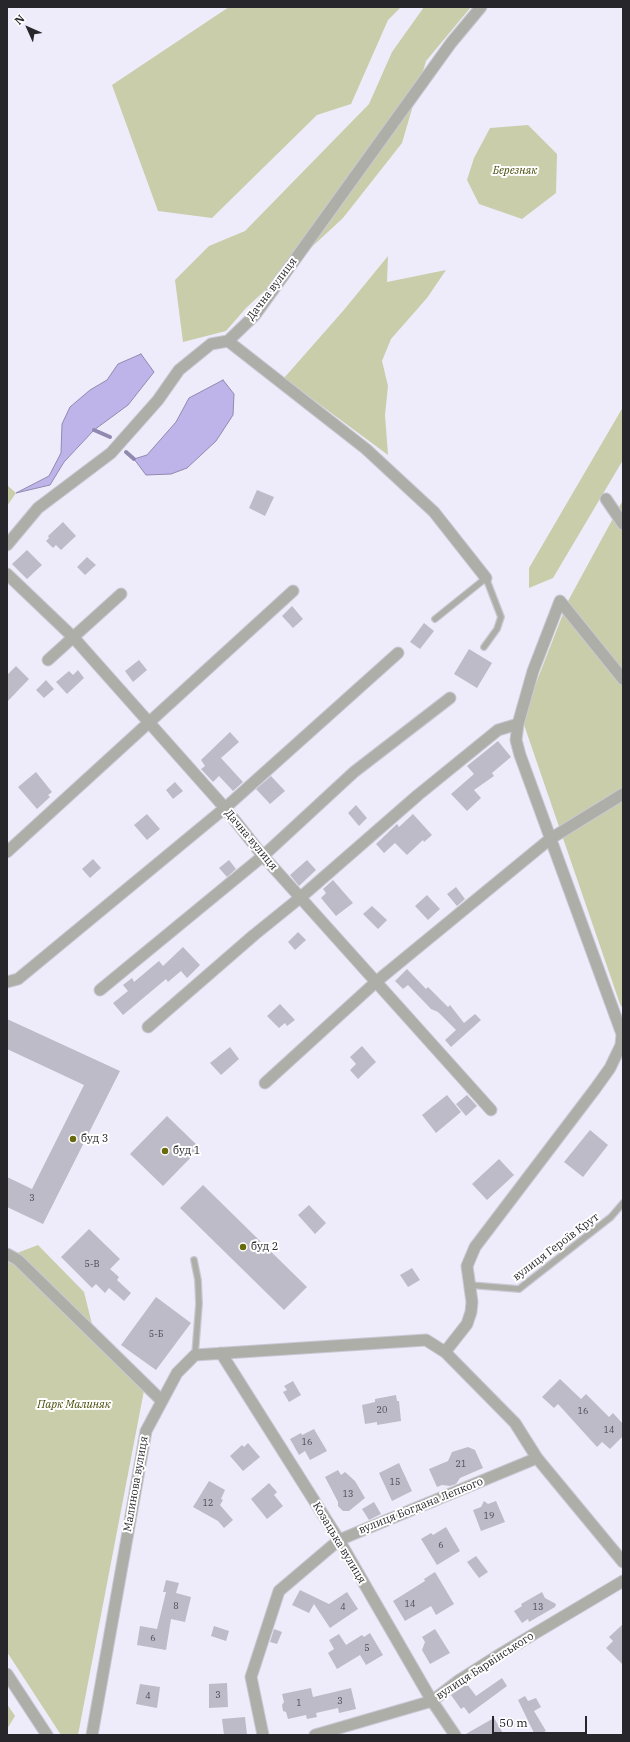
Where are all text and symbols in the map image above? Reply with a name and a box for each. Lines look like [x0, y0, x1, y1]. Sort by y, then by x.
north arrow [8, 8, 48, 48]
text: N [11, 11, 28, 28]
park label: Березняк [493, 164, 537, 178]
street label: Дачна вулиця [244, 255, 300, 323]
street label: Дачна вулиця [222, 807, 280, 873]
place label: буд 3 [81, 1132, 108, 1146]
marker: буд 3 [68, 1134, 78, 1144]
place label: буд 1 [173, 1144, 200, 1158]
marker: буд 1 [160, 1146, 170, 1156]
house number: 3 [29, 1193, 35, 1203]
street label: вулиця Героїв Крут [510, 1210, 602, 1284]
place label: буд 2 [251, 1240, 278, 1254]
marker: буд 2 [238, 1242, 248, 1252]
house number: 5-В [85, 1259, 99, 1269]
house number: 5-Б [149, 1329, 163, 1339]
park label: Парк Малиняк [37, 1398, 111, 1412]
house number: 20 [377, 1405, 387, 1415]
house number: 16 [578, 1406, 588, 1416]
house number: 14 [604, 1425, 614, 1435]
street label: Малинова вулиця [121, 1435, 151, 1533]
house number: 16 [302, 1437, 312, 1447]
house number: 21 [456, 1459, 466, 1469]
street label: вулиця Богдана Лепкого [357, 1475, 485, 1537]
house number: 15 [390, 1477, 400, 1487]
house number: 13 [343, 1489, 353, 1499]
house number: 12 [203, 1498, 213, 1508]
street label: Козацька вулиця [310, 1500, 368, 1586]
house number: 19 [484, 1511, 494, 1521]
house number: 6 [438, 1540, 444, 1550]
house number: 14 [405, 1599, 415, 1609]
house number: 8 [173, 1601, 179, 1611]
house number: 4 [340, 1602, 346, 1612]
house number: 13 [533, 1602, 543, 1612]
street label: вулиця Барвінського [434, 1629, 536, 1703]
house number: 6 [150, 1633, 156, 1643]
house number: 5 [364, 1643, 370, 1653]
house number: 3 [215, 1690, 221, 1700]
house number: 4 [145, 1691, 151, 1701]
house number: 3 [337, 1696, 343, 1706]
house number: 1 [296, 1698, 302, 1708]
scale bar [494, 1708, 589, 1734]
text: 50 m [499, 1715, 528, 1730]

